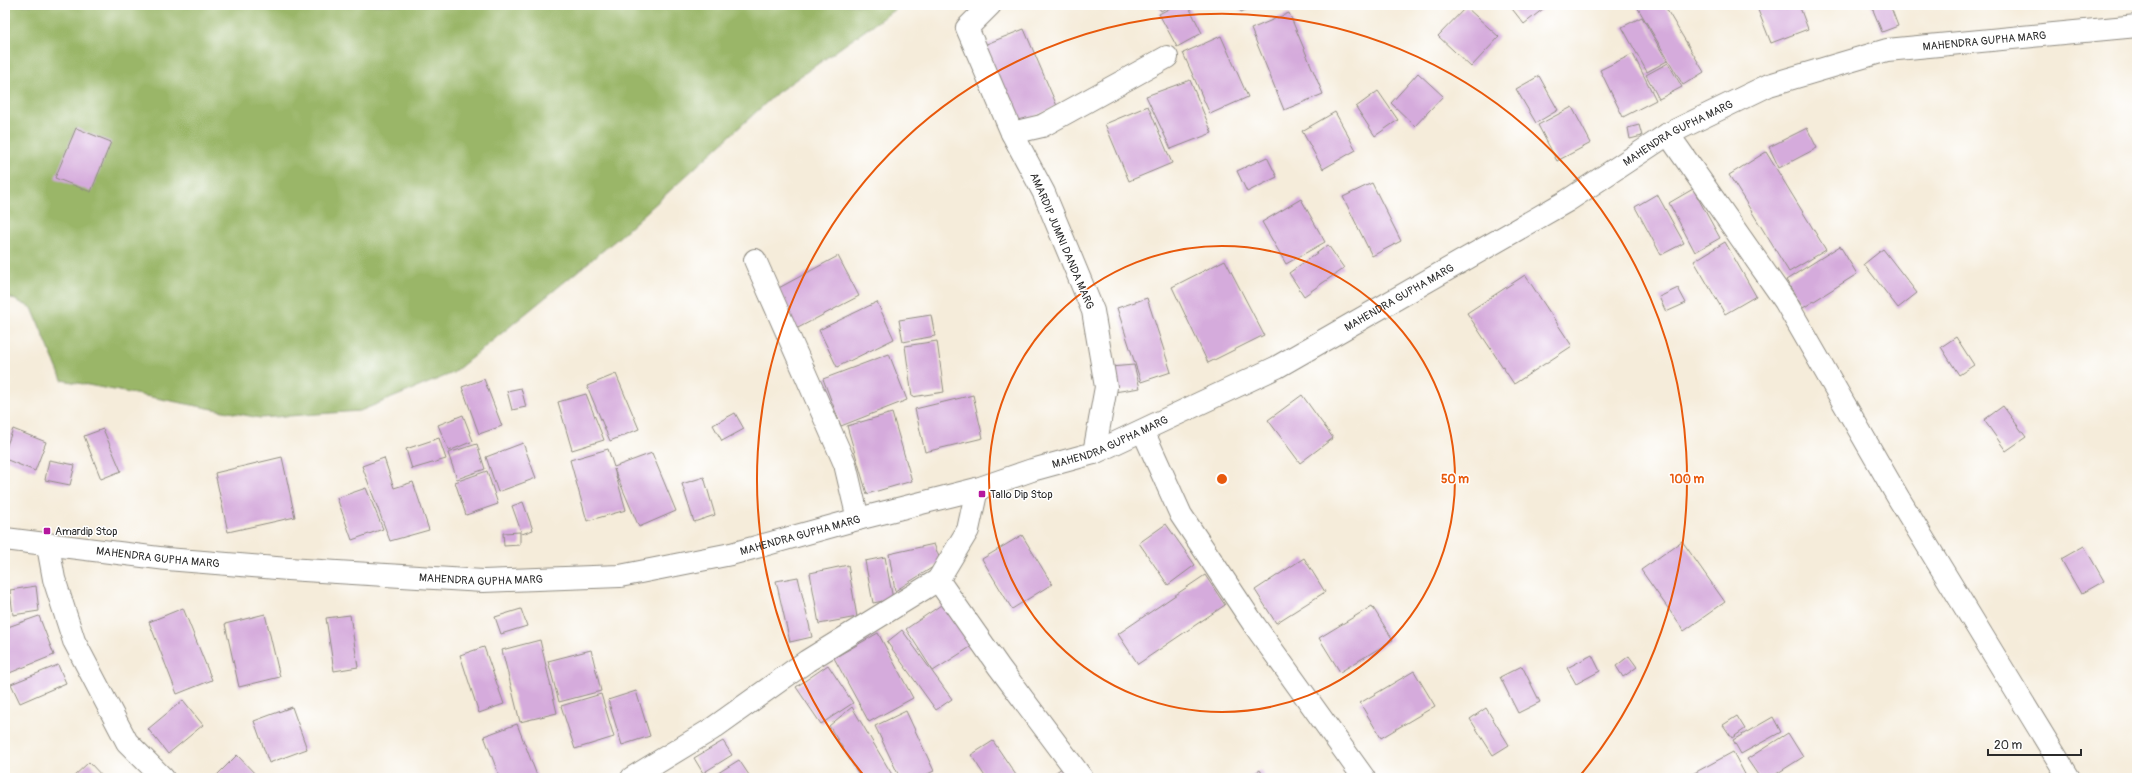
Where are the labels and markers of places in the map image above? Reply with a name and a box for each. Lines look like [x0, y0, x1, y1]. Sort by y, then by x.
centre of rings [1215, 472, 1229, 486]
place label: Tallo Dip Stop [990, 488, 1053, 501]
marker: Tallo Dip Stop [977, 489, 987, 499]
place label: Amardip Stop [55, 525, 118, 538]
marker: Amardip Stop [42, 526, 52, 536]

